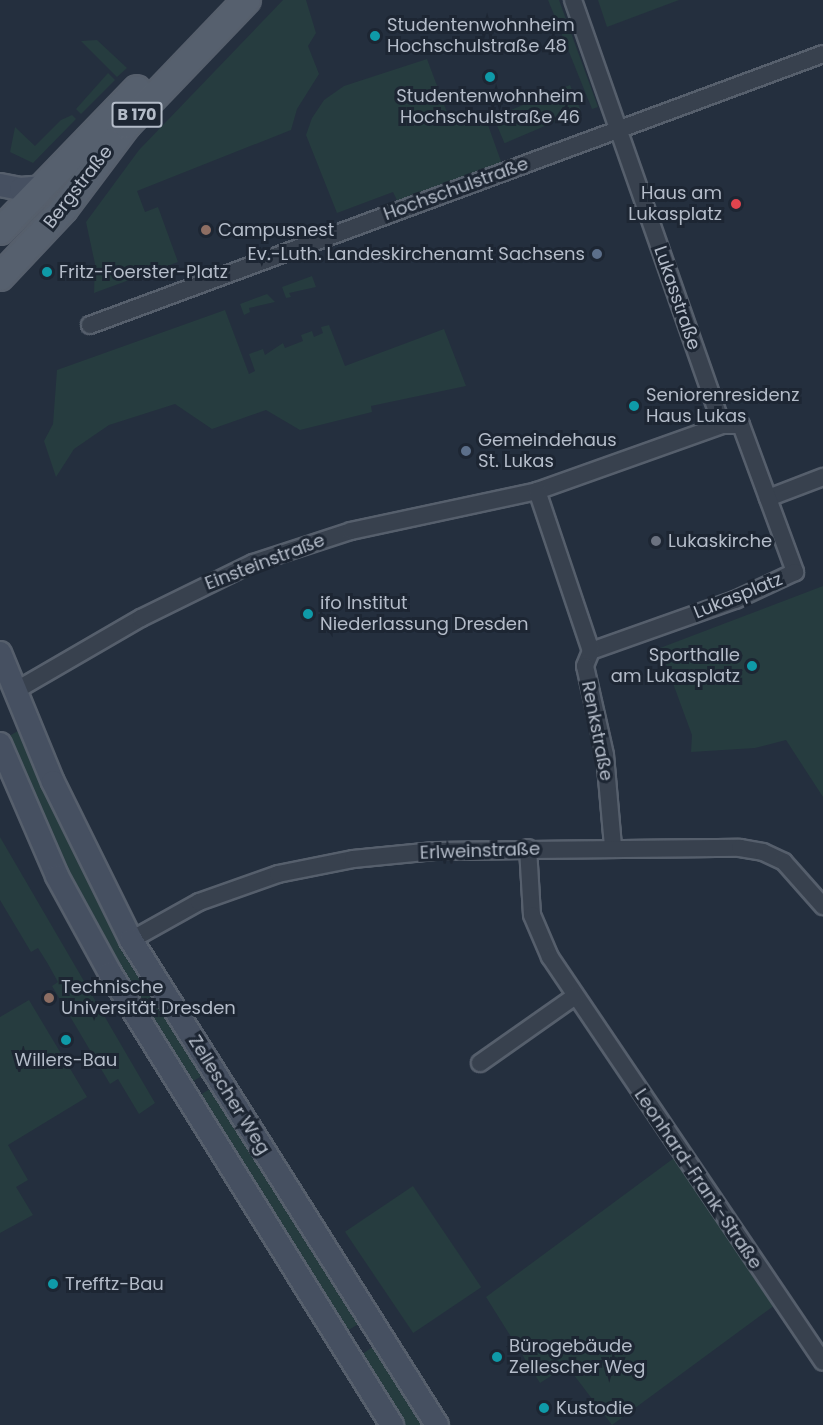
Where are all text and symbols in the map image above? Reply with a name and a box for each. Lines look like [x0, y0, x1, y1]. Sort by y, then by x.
place label: Studentenwohnheim Hochschulstraße 48 [387, 15, 575, 57]
marker: Studentenwohnheim Hochschulstraße 48 [368, 29, 382, 43]
marker: Studentenwohnheim Hochschulstraße 46 [483, 70, 497, 84]
place label: Studentenwohnheim Hochschulstraße 46 [396, 86, 584, 128]
road number: B 170 [112, 102, 162, 128]
street label: Bergstraße [39, 141, 117, 233]
street label: Hochschulstraße [381, 153, 531, 225]
place label: Haus am Lukasplatz [628, 183, 722, 226]
marker: Haus am Lukasplatz [727, 195, 745, 213]
place label: Campusnest [218, 219, 334, 241]
marker: Campusnest [199, 223, 213, 237]
place label: Ev.-Luth. Landeskirchenamt Sachsens [248, 243, 585, 265]
street label: Lukasstraße [649, 243, 705, 353]
marker: Ev.-Luth. Landeskirchenamt Sachsens [590, 247, 604, 261]
place label: Fritz-Foerster-Platz [59, 261, 228, 283]
marker: Fritz-Foerster-Platz [40, 265, 54, 279]
place label: Seniorenresidenz Haus Lukas [646, 385, 799, 428]
marker: Seniorenresidenz Haus Lukas [627, 399, 641, 413]
place label: Gemeindehaus St. Lukas [478, 430, 617, 472]
marker: Gemeindehaus St. Lukas [459, 444, 473, 458]
street label: Einsteinstraße [202, 529, 328, 595]
place label: Lukaskirche [668, 530, 772, 552]
marker: Lukaskirche [649, 534, 663, 548]
street label: Lukasplatz [691, 568, 785, 624]
place label: ifo Institut Niederlassung Dresden [320, 593, 529, 636]
marker: ifo Institut Niederlassung Dresden [301, 607, 315, 621]
place label: Sporthalle am Lukasplatz [611, 645, 740, 688]
marker: Sporthalle am Lukasplatz [745, 659, 759, 673]
street label: Renkstraße [577, 679, 617, 783]
street label: Erlweinstraße [419, 838, 541, 864]
place label: Technische Universität Dresden [61, 977, 236, 1020]
marker: Technische Universität Dresden [42, 991, 56, 1005]
street label: Zellescher Weg [184, 1031, 274, 1159]
marker: Willers-Bau [59, 1033, 73, 1047]
place label: Willers-Bau [15, 1049, 117, 1071]
street label: Leonhard-Frank-Straße [630, 1085, 766, 1273]
place label: Trefftz-Bau [65, 1273, 164, 1295]
marker: Trefftz-Bau [46, 1277, 60, 1291]
place label: Bürogebäude Zellescher Weg [509, 1336, 645, 1378]
marker: Bürogebäude Zellescher Weg [490, 1350, 504, 1364]
place label: Kustodie [556, 1397, 634, 1419]
marker: Kustodie [537, 1401, 551, 1415]

